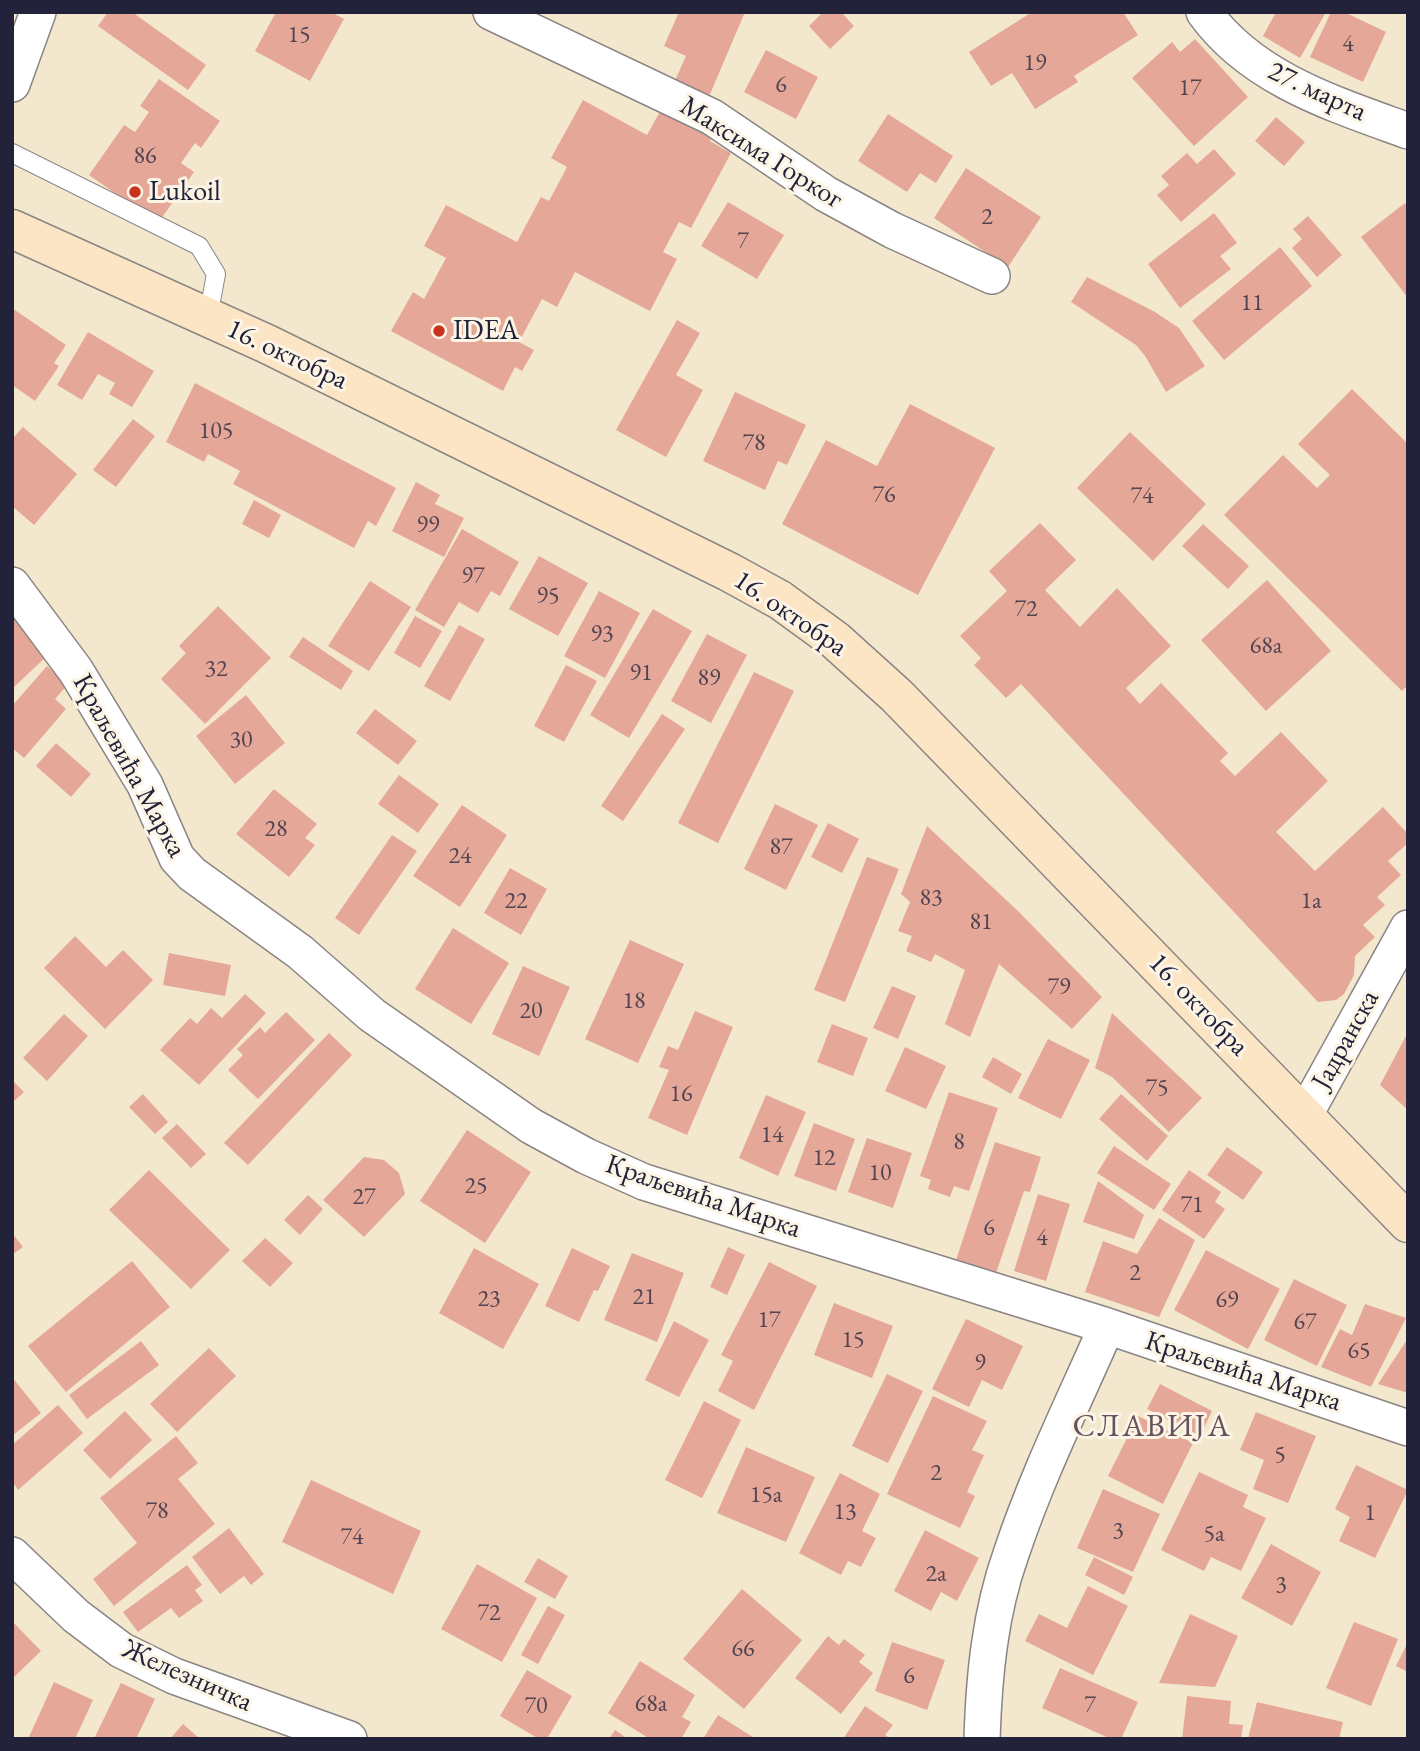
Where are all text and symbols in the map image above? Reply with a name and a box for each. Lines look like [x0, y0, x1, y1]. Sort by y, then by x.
house number: 15 [287, 21, 311, 49]
house number: 4 [1342, 30, 1354, 58]
house number: 19 [1023, 49, 1047, 77]
street label: 27. марта [1262, 55, 1372, 129]
house number: 6 [775, 71, 787, 99]
house number: 17 [1178, 74, 1202, 102]
street label: Максима Горког [673, 90, 849, 216]
house number: 86 [133, 142, 157, 170]
place label: Lukoil [149, 175, 221, 209]
marker: Lukoil [127, 184, 143, 200]
house number: 2 [981, 203, 993, 231]
house number: 7 [737, 227, 749, 255]
house number: 11 [1240, 289, 1264, 317]
street label: 16. октобра [221, 312, 353, 398]
place label: IDEA [453, 314, 519, 348]
marker: IDEA [431, 323, 447, 339]
house number: 105 [199, 417, 233, 445]
house number: 78 [742, 429, 766, 457]
house number: 76 [872, 481, 896, 509]
house number: 74 [1130, 482, 1154, 510]
house number: 99 [416, 511, 440, 539]
house number: 97 [461, 562, 485, 590]
street label: 16. октобра [727, 564, 853, 664]
house number: 95 [536, 582, 560, 610]
house number: 72 [1014, 595, 1038, 623]
house number: 93 [590, 620, 614, 648]
house number: 68a [1250, 632, 1282, 660]
house number: 32 [204, 655, 228, 683]
house number: 91 [629, 659, 653, 687]
house number: 89 [697, 664, 721, 692]
street label: Краљевића Марка [65, 668, 193, 864]
house number: 30 [229, 726, 253, 754]
house number: 28 [264, 815, 288, 843]
house number: 87 [769, 833, 793, 861]
house number: 24 [448, 842, 472, 870]
house number: 83 [919, 884, 943, 912]
house number: 22 [504, 887, 528, 915]
house number: 1a [1300, 887, 1322, 915]
house number: 81 [969, 908, 993, 936]
street label: 16. октобра [1141, 947, 1255, 1063]
house number: 79 [1047, 973, 1071, 1001]
street label: Јадранска [1305, 985, 1387, 1095]
house number: 18 [622, 987, 646, 1015]
house number: 20 [519, 997, 543, 1025]
house number: 75 [1145, 1074, 1169, 1102]
house number: 16 [669, 1080, 693, 1108]
house number: 14 [760, 1121, 784, 1149]
house number: 8 [953, 1128, 965, 1156]
house number: 12 [812, 1144, 836, 1172]
street label: Краљевића Марка [601, 1148, 805, 1246]
house number: 10 [868, 1159, 892, 1187]
house number: 25 [464, 1172, 488, 1200]
house number: 27 [352, 1183, 376, 1211]
house number: 71 [1180, 1191, 1204, 1219]
house number: 6 [983, 1214, 995, 1242]
house number: 4 [1036, 1224, 1048, 1252]
house number: 2 [1129, 1259, 1141, 1287]
house number: 21 [632, 1283, 656, 1311]
house number: 23 [477, 1285, 501, 1313]
house number: 69 [1215, 1286, 1239, 1314]
house number: 17 [757, 1306, 781, 1334]
house number: 67 [1293, 1308, 1317, 1336]
street label: Краљевића Марка [1141, 1324, 1345, 1420]
house number: 15 [841, 1326, 865, 1354]
house number: 65 [1347, 1337, 1371, 1365]
house number: 9 [974, 1349, 986, 1377]
district label: СЛАВИЈА [1073, 1408, 1231, 1446]
house number: 5 [1274, 1441, 1286, 1469]
house number: 2 [930, 1459, 942, 1487]
house number: 15a [750, 1481, 782, 1509]
house number: 78 [145, 1497, 169, 1525]
house number: 13 [833, 1498, 857, 1526]
house number: 1 [1364, 1499, 1376, 1527]
house number: 3 [1112, 1517, 1124, 1545]
house number: 5a [1203, 1520, 1225, 1548]
house number: 74 [340, 1523, 364, 1551]
house number: 2a [925, 1560, 947, 1588]
house number: 3 [1275, 1571, 1287, 1599]
house number: 72 [477, 1599, 501, 1627]
street label: Железничка [117, 1632, 257, 1720]
house number: 66 [731, 1635, 755, 1663]
house number: 6 [903, 1662, 915, 1690]
house number: 68a [635, 1690, 667, 1718]
house number: 7 [1084, 1691, 1096, 1719]
house number: 70 [524, 1692, 548, 1720]

